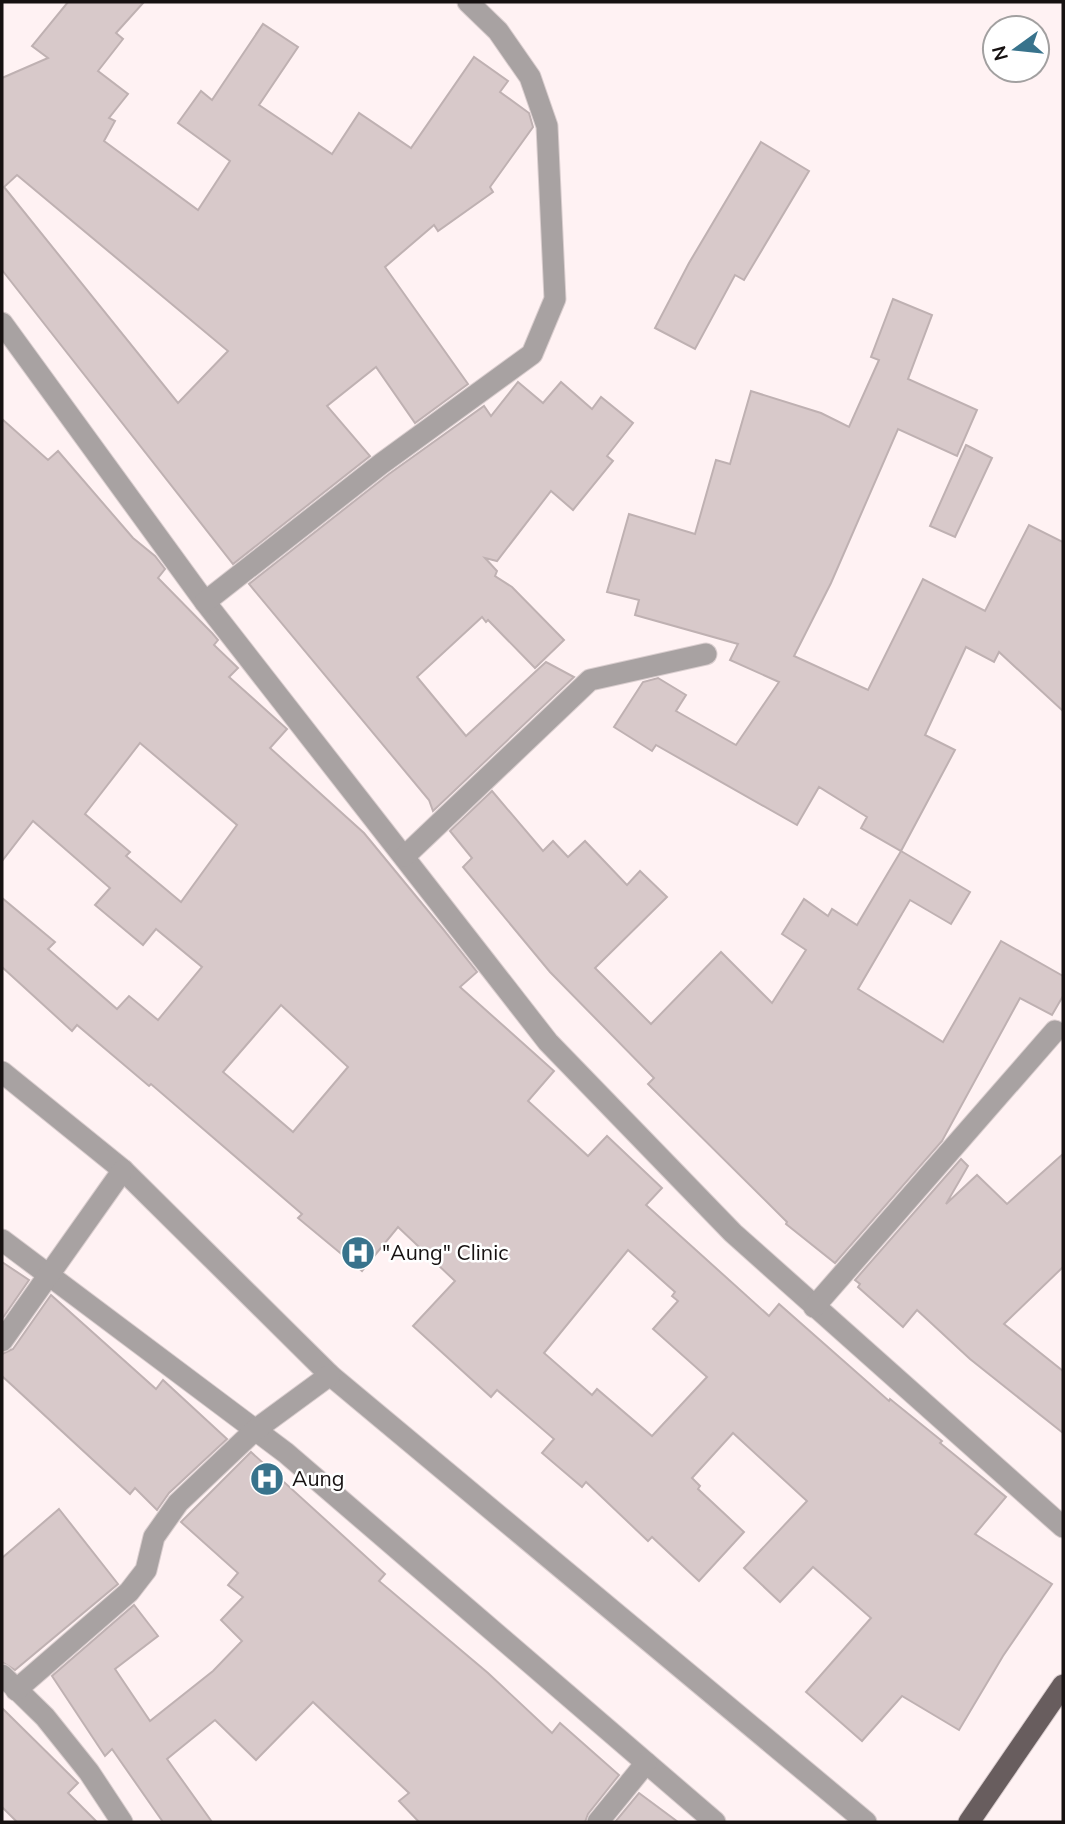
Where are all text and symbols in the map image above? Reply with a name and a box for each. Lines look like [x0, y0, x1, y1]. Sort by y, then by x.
north arrow [981, 14, 1051, 84]
text: N [986, 43, 1013, 63]
hospital icon: "Aung" Clinic [339, 1234, 377, 1272]
place label: "Aung" Clinic [382, 1239, 509, 1265]
hospital icon: Aung [248, 1460, 286, 1498]
place label: Aung [292, 1465, 345, 1491]

